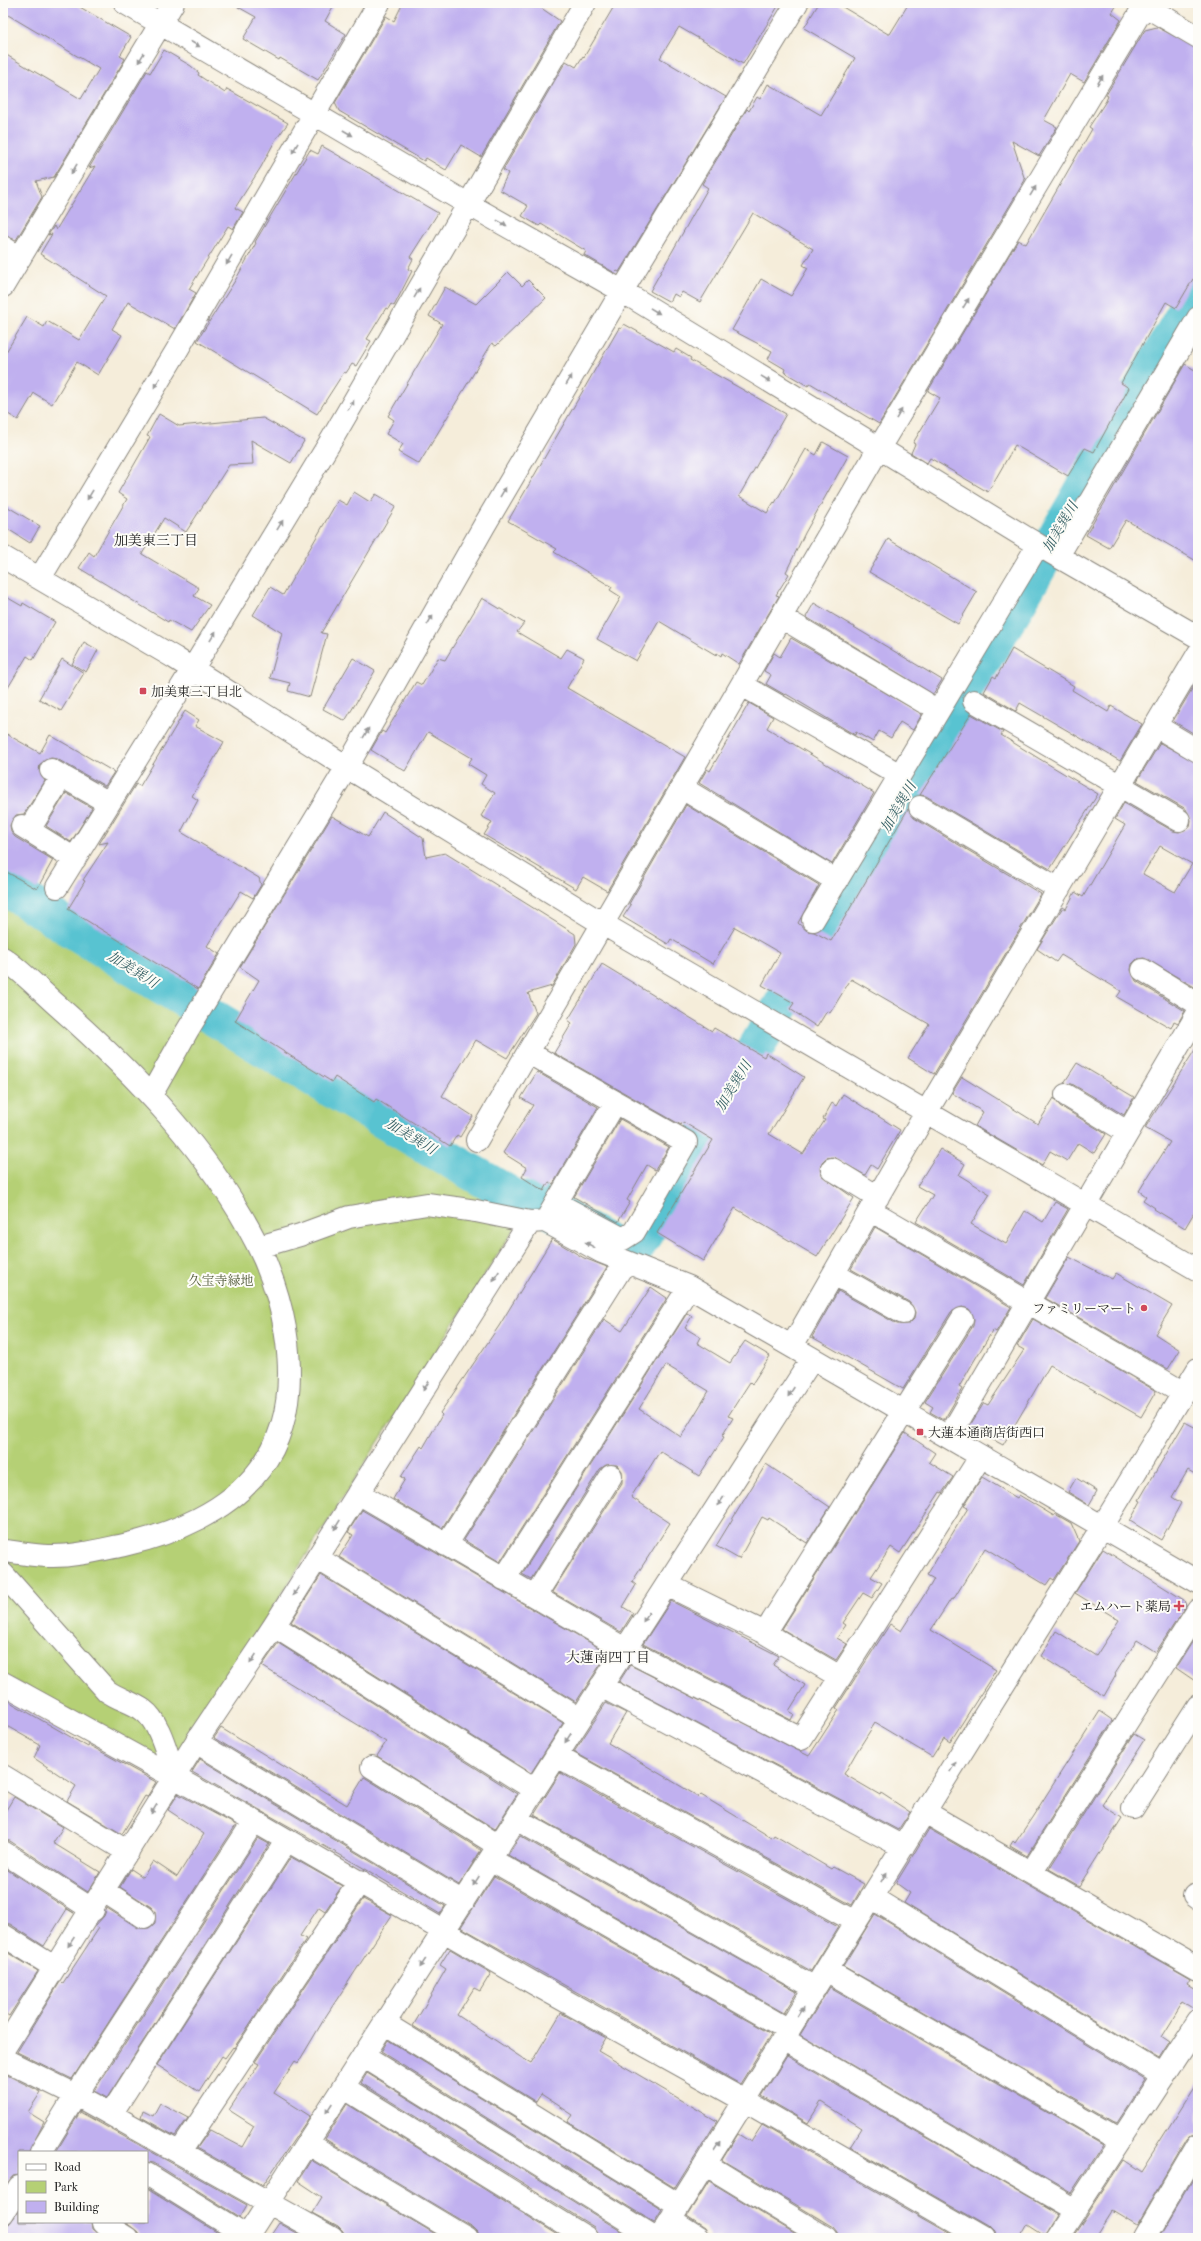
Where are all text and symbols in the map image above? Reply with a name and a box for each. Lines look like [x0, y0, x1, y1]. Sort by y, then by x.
one-way arrow [190, 40, 200, 48]
one-way arrow [137, 53, 145, 63]
one-way arrow [1096, 74, 1103, 86]
one-way arrow [342, 130, 354, 137]
one-way arrow [291, 142, 298, 153]
one-way arrow [70, 163, 77, 175]
one-way arrow [1029, 186, 1037, 196]
one-way arrow [497, 220, 508, 227]
one-way arrow [226, 254, 233, 266]
one-way arrow [413, 287, 420, 299]
one-way arrow [963, 297, 970, 309]
one-way arrow [650, 307, 660, 315]
one-way arrow [566, 374, 573, 386]
one-way arrow [760, 375, 772, 382]
one-way arrow [153, 378, 161, 388]
one-way arrow [348, 399, 355, 411]
one-way arrow [896, 408, 903, 420]
one-way arrow [500, 486, 507, 498]
one-way arrow [86, 490, 94, 500]
water label: 加美巽川 [1039, 497, 1083, 556]
one-way arrow [276, 519, 283, 531]
district label: 加美東三丁目 [114, 532, 198, 549]
one-way arrow [427, 614, 434, 626]
one-way arrow [209, 630, 216, 642]
place label: 加美東三丁目北 [151, 684, 242, 699]
marker: 加美東三丁目北 [138, 686, 148, 696]
one-way arrow [363, 727, 370, 739]
water label: 加美巽川 [877, 777, 921, 836]
water label: 加美巽川 [104, 947, 163, 993]
water label: 加美巽川 [712, 1056, 756, 1115]
water label: 加美巽川 [382, 1115, 441, 1159]
one-way arrow [584, 1242, 596, 1249]
one-way arrow [492, 1270, 499, 1282]
park label: 久宝寺緑地 [188, 1273, 254, 1288]
place label: ファミリーマート [1032, 1301, 1136, 1316]
marker: ファミリーマート [1139, 1303, 1149, 1313]
one-way arrow [422, 1381, 430, 1391]
one-way arrow [788, 1386, 795, 1397]
place label: 大蓮本通商店街西口 [928, 1425, 1045, 1440]
marker: 大蓮本通商店街西口 [915, 1427, 925, 1437]
one-way arrow [717, 1496, 725, 1506]
one-way arrow [334, 1519, 341, 1531]
one-way arrow [293, 1585, 300, 1597]
place label: エムハート薬局 [1080, 1599, 1171, 1614]
marker: エムハート薬局 [1174, 1601, 1184, 1611]
one-way arrow [642, 1612, 650, 1622]
district label: 大蓮南四丁目 [566, 1649, 650, 1666]
one-way arrow [249, 1653, 257, 1664]
one-way arrow [564, 1733, 572, 1743]
one-way arrow [949, 1761, 956, 1773]
one-way arrow [151, 1803, 158, 1815]
one-way arrow [880, 1872, 887, 1883]
one-way arrow [472, 1876, 480, 1886]
one-way arrow [67, 1937, 75, 1947]
one-way arrow [419, 1958, 427, 1969]
one-way arrow [797, 2006, 804, 2018]
one-way arrow [325, 2103, 333, 2113]
one-way arrow [713, 2140, 720, 2152]
legend [18, 2151, 148, 2223]
text: Road [54, 2160, 81, 2174]
text: Park [54, 2180, 79, 2194]
text: Building [54, 2200, 99, 2214]

